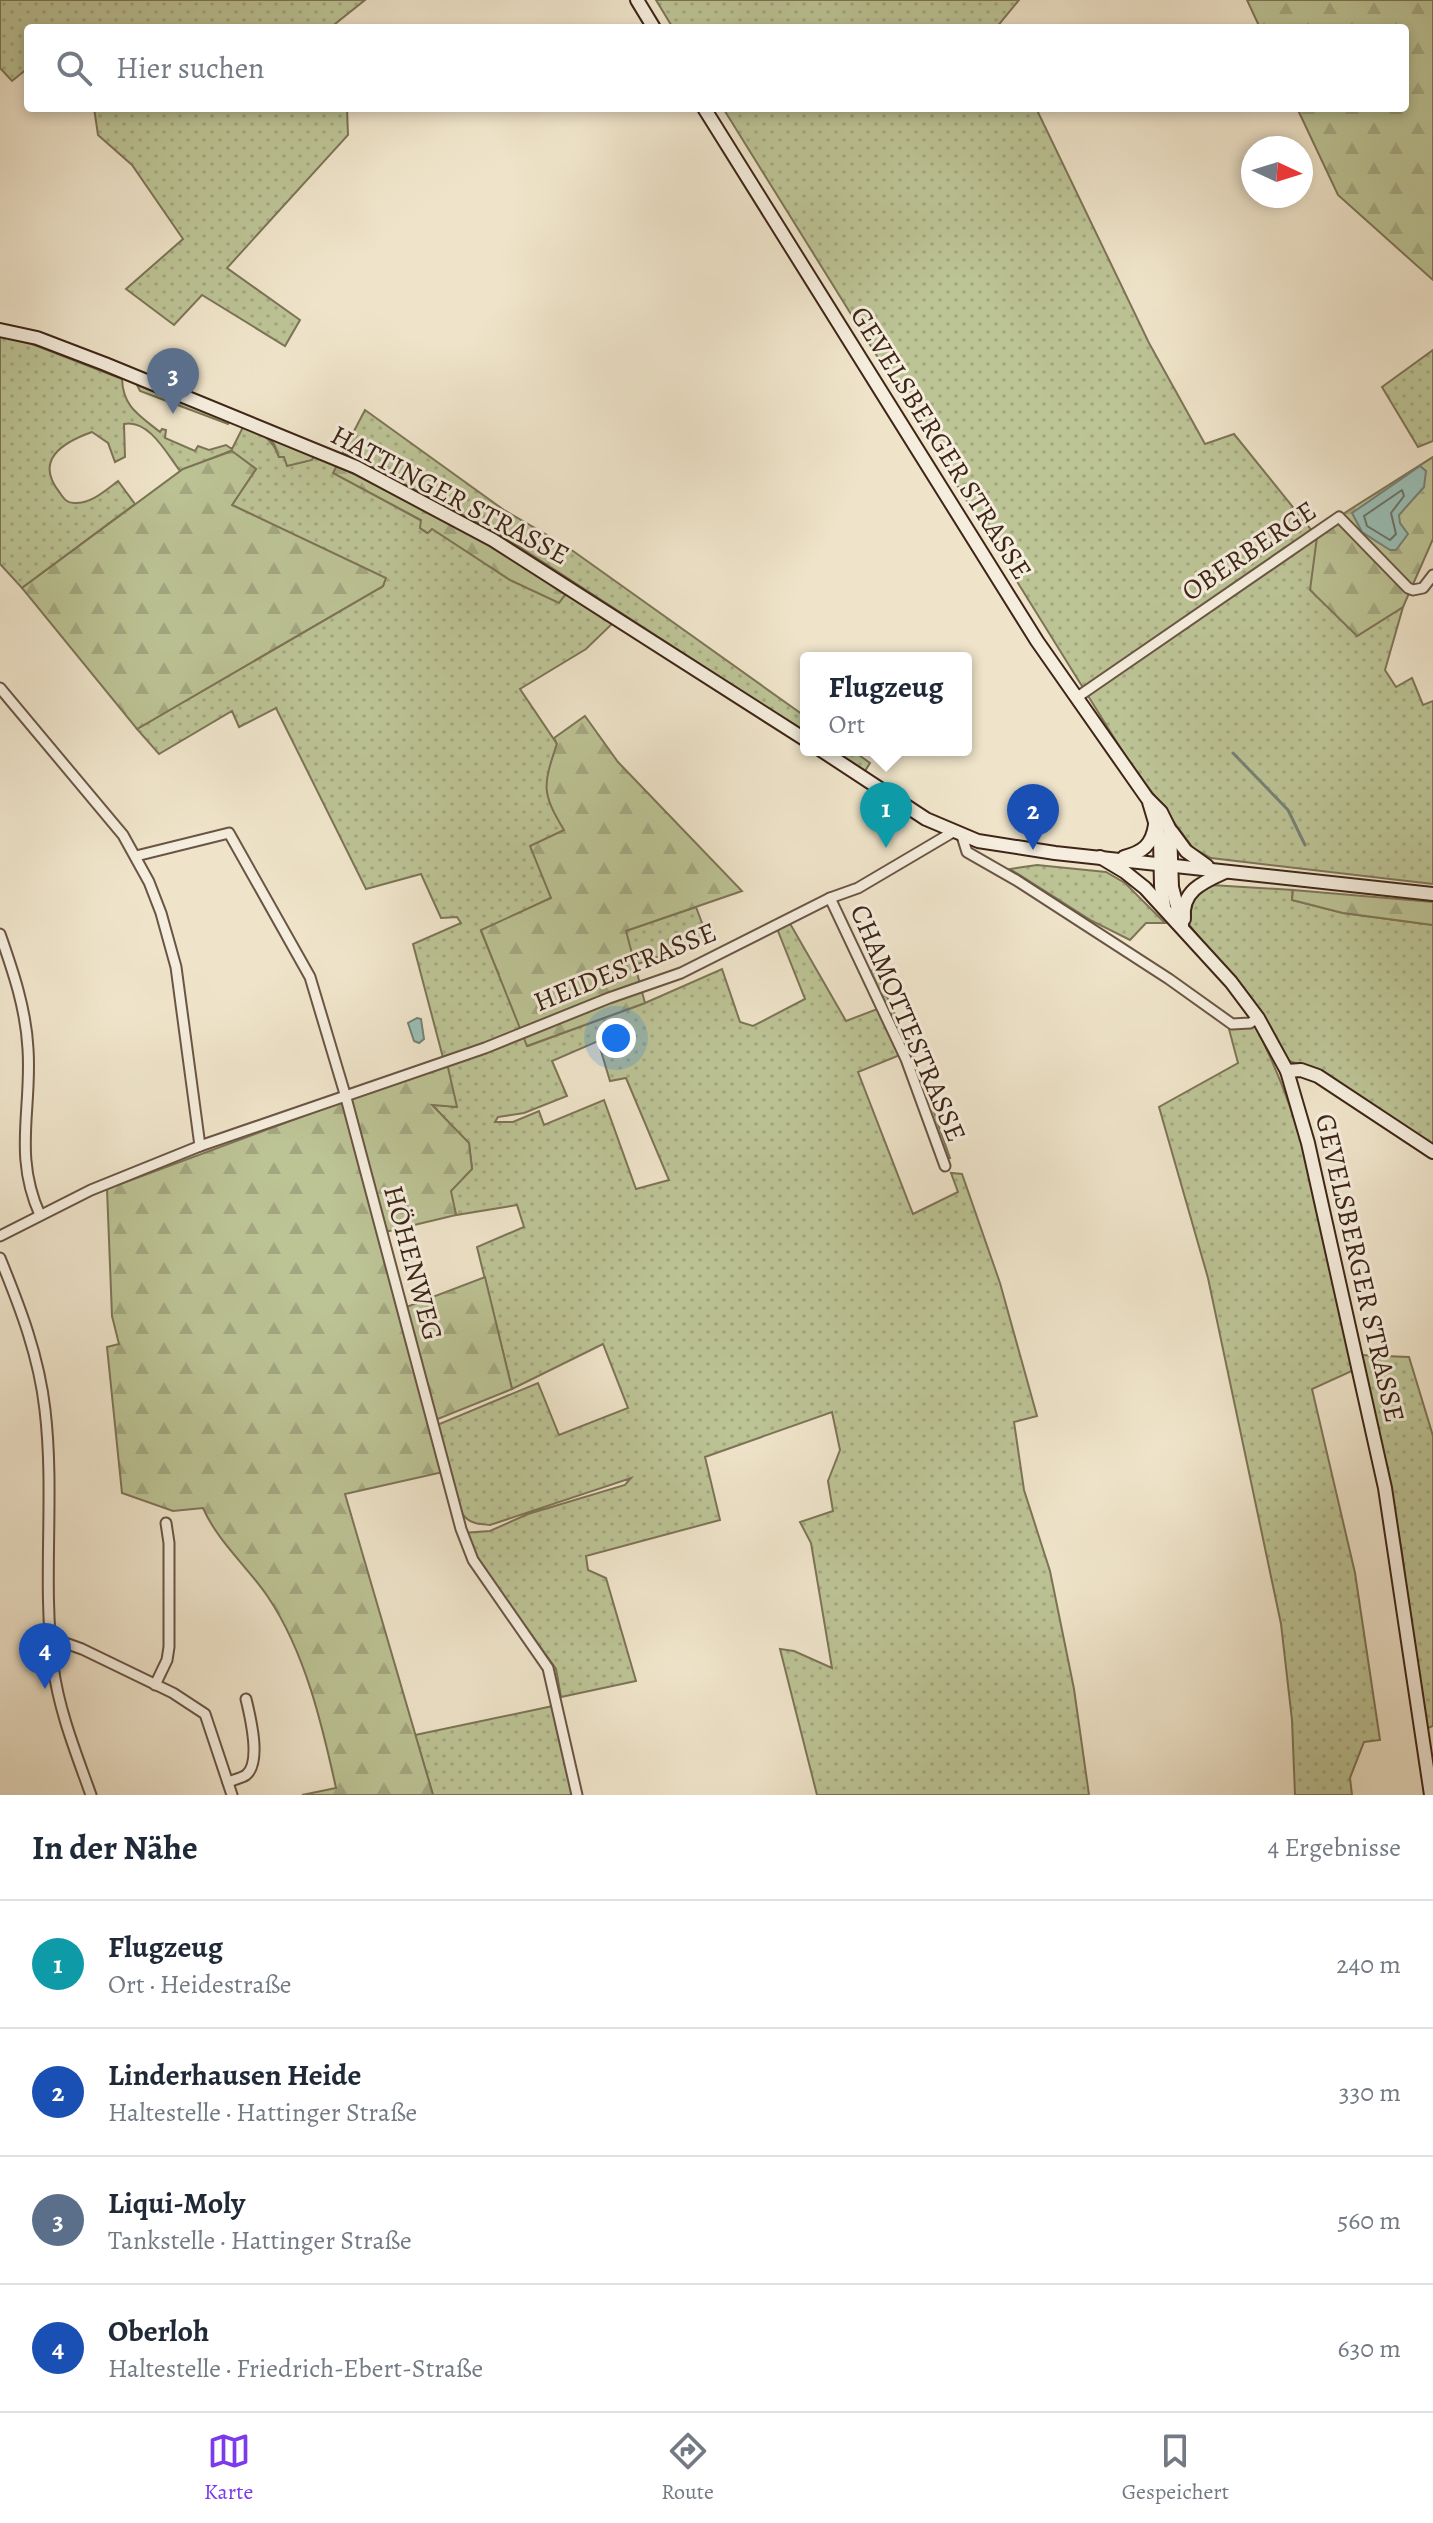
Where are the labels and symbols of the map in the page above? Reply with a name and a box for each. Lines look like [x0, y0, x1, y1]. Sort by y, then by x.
north arrow [1241, 136, 1313, 208]
street label: GEVELSBERGER STRASSE [841, 299, 1041, 587]
pin: 3 [147, 348, 199, 414]
street label: HATTINGER STRASSE [324, 416, 576, 574]
street label: OBERBERGE [1174, 492, 1324, 610]
pin: 1 [860, 782, 912, 848]
pin: 2 [1007, 784, 1059, 850]
street label: CHAMOTTESTRASSE [841, 898, 975, 1148]
street label: HEIDESTRASSE [528, 913, 722, 1021]
your location [596, 1018, 636, 1058]
street label: GEVELSBERGER STRASSE [1306, 1110, 1414, 1426]
street label: HÖHENWEG [374, 1181, 452, 1345]
pin: 4 [19, 1623, 71, 1689]

